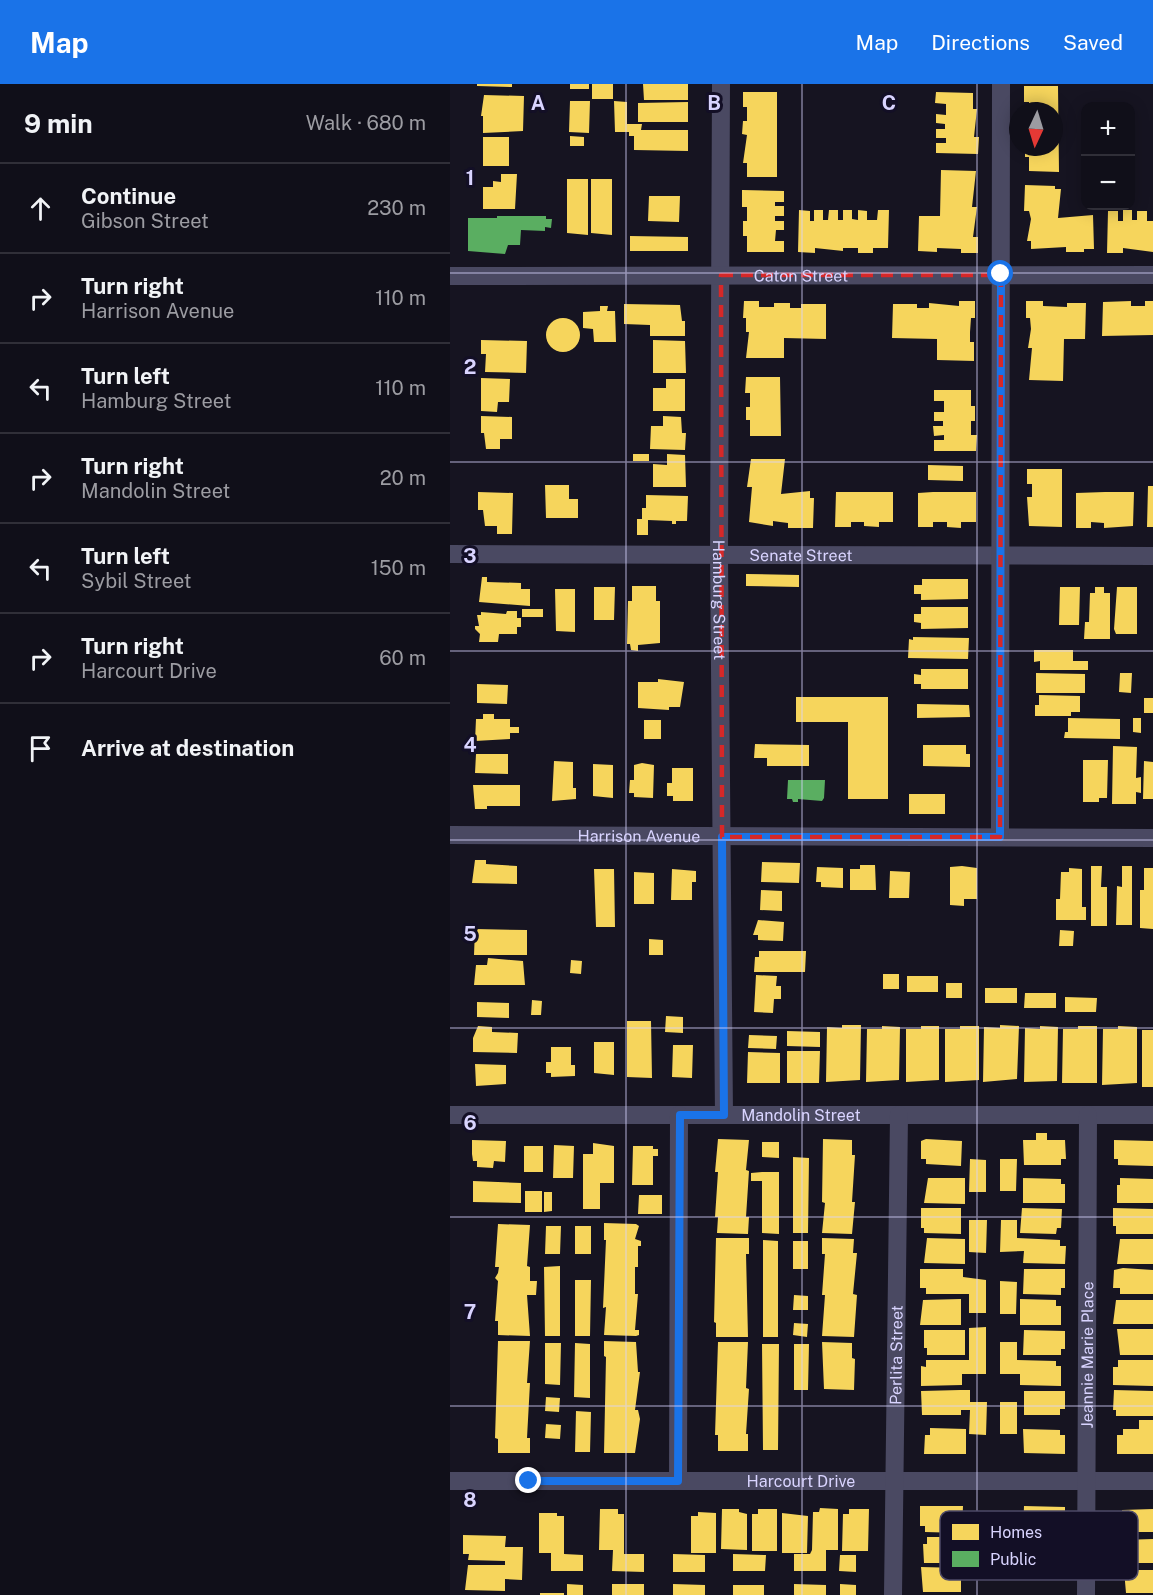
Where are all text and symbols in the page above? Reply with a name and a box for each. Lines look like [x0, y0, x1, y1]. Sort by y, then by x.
text: Map [30, 26, 89, 59]
text: Map [856, 30, 898, 55]
text: Directions [931, 30, 1030, 55]
text: Saved [1063, 30, 1123, 55]
text: A [531, 91, 545, 115]
text: B [707, 91, 721, 115]
text: C [882, 91, 896, 115]
north arrow [1009, 102, 1063, 156]
map controls [1081, 102, 1135, 210]
button: + [1081, 102, 1135, 156]
text: 9 min [24, 108, 93, 139]
text: Walk · 680 m [306, 111, 426, 135]
button: − [1081, 156, 1135, 210]
text: 1 [466, 166, 474, 190]
text: Continue [81, 183, 176, 209]
icon: ahead [24, 192, 57, 225]
text: 230 m [367, 196, 426, 220]
text: Gibson Street [81, 209, 209, 233]
route start [987, 260, 1013, 286]
street label: Caton Street [754, 266, 848, 286]
text: Turn right [81, 273, 184, 299]
icon: right [24, 282, 57, 315]
text: 110 m [375, 286, 426, 310]
text: Harrison Avenue [81, 299, 234, 323]
text: 2 [464, 355, 476, 379]
text: Turn left [81, 363, 170, 389]
icon: left [24, 372, 57, 405]
text: 110 m [375, 376, 426, 400]
text: Hamburg Street [81, 389, 231, 413]
text: Turn right [81, 453, 184, 479]
icon: right [24, 462, 57, 495]
text: 20 m [380, 466, 426, 490]
text: Mandolin Street [81, 479, 230, 503]
street label: Hamburg Street [709, 540, 729, 660]
text: Turn left [81, 543, 170, 569]
text: 3 [463, 544, 477, 568]
street label: Senate Street [749, 546, 853, 565]
icon: left [24, 552, 57, 585]
text: 150 m [371, 556, 426, 580]
text: Sybil Street [81, 569, 192, 593]
text: Turn right [81, 633, 184, 659]
icon: right [24, 642, 57, 675]
text: 60 m [379, 646, 426, 670]
text: Harcourt Drive [81, 659, 217, 683]
icon: arrive [24, 732, 57, 765]
text: 4 [463, 733, 477, 757]
text: Arrive at destination [81, 735, 294, 761]
street label: Harrison Avenue [578, 827, 700, 846]
text: 5 [463, 922, 477, 946]
street label: Mandolin Street [741, 1106, 861, 1125]
text: 6 [463, 1111, 477, 1135]
street label: Jeannie Marie Place [1078, 1281, 1097, 1429]
text: 7 [464, 1300, 476, 1324]
street label: Perlita Street [886, 1305, 907, 1405]
route end [515, 1467, 541, 1493]
street label: Harcourt Drive [747, 1472, 855, 1491]
text: 8 [463, 1488, 477, 1512]
legend [940, 1511, 1138, 1580]
text: Homes [990, 1523, 1042, 1542]
text: Public [990, 1550, 1037, 1569]

